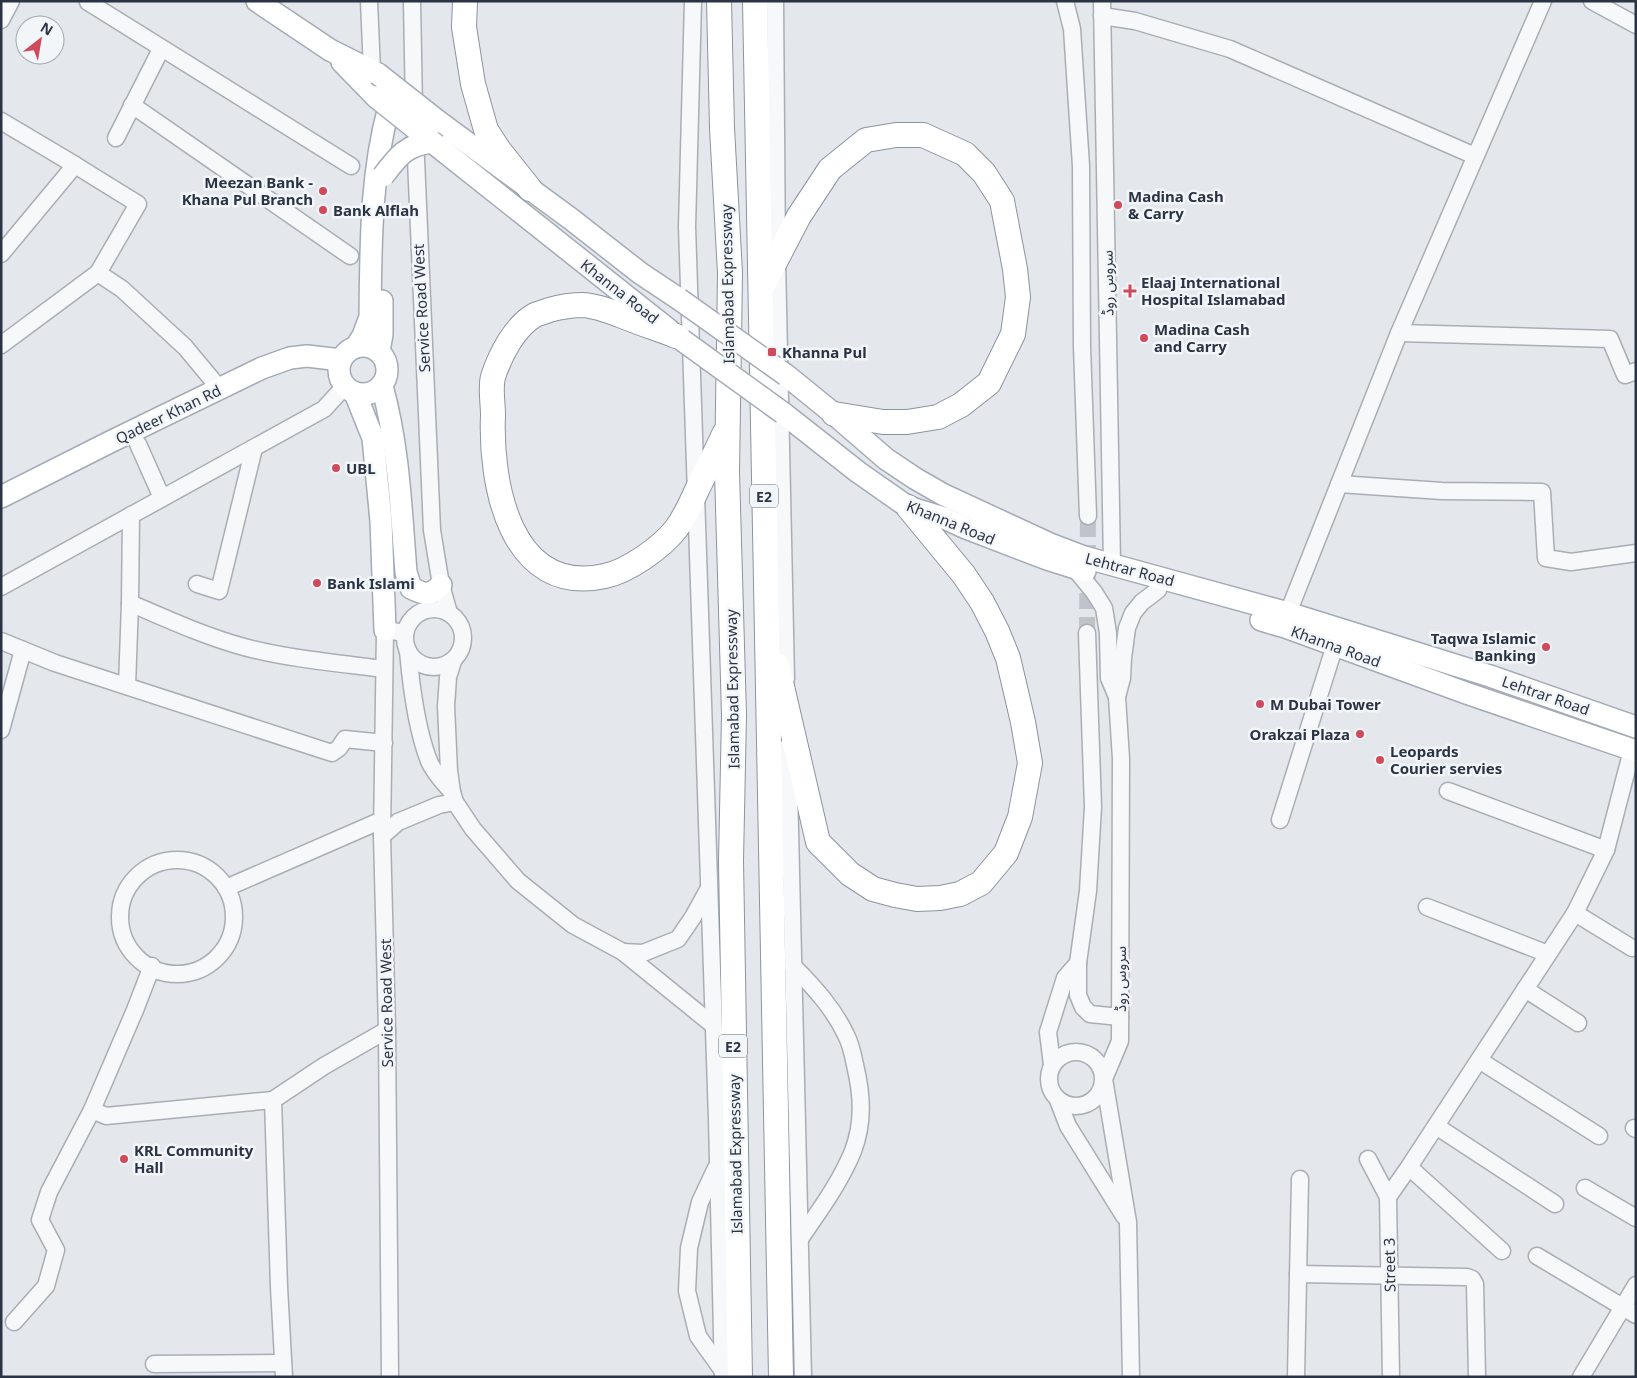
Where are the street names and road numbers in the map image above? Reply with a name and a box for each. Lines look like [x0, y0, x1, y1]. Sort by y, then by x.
street label: Islamabad Expressway [716, 204, 738, 364]
street label: Service Road West [408, 243, 434, 373]
street label: سروس روڈ [1096, 250, 1118, 316]
street label: Khanna Road [577, 254, 663, 328]
street label: Qadeer Khan Rd [112, 380, 224, 448]
road number: E2 [750, 484, 778, 508]
street label: Khanna Road [904, 495, 998, 549]
street label: Lehtrar Road [1083, 548, 1177, 590]
street label: Islamabad Expressway [721, 609, 743, 769]
street label: Khanna Road [1288, 621, 1384, 671]
street label: Lehtrar Road [1500, 671, 1592, 719]
street label: Service Road West [375, 938, 397, 1067]
street label: سروس روڈ [1110, 946, 1130, 1012]
road number: E2 [719, 1034, 747, 1058]
street label: Islamabad Expressway [724, 1074, 746, 1234]
street label: Street 3 [1379, 1238, 1399, 1292]

